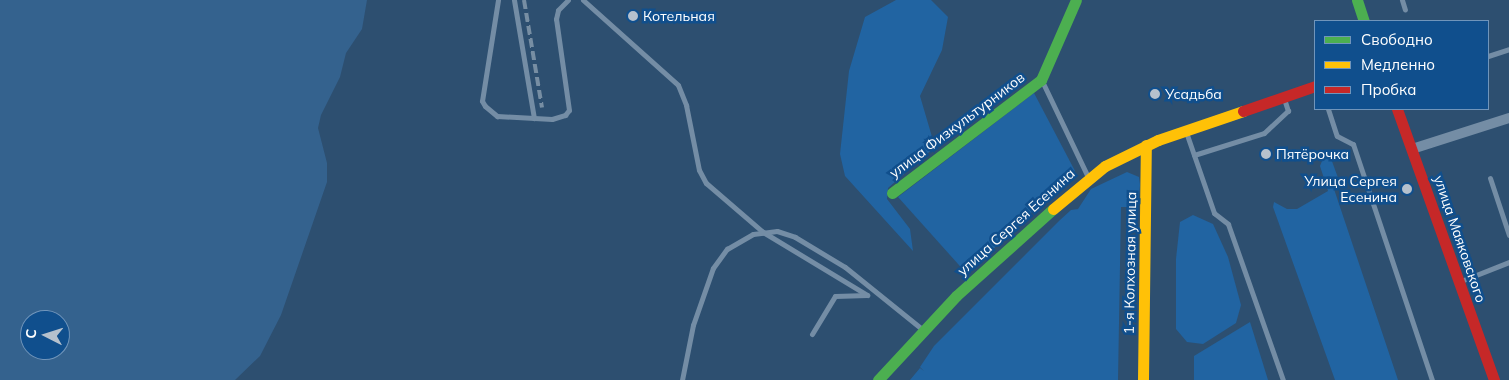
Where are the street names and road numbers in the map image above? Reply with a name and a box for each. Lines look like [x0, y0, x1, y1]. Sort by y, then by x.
street label: улица Физкультурников [886, 69, 1028, 181]
street label: улица Сергея Есенина [954, 165, 1078, 279]
street label: улица Маяковского [1430, 173, 1490, 305]
street label: 1-я Колхозная улица [1120, 191, 1140, 335]

